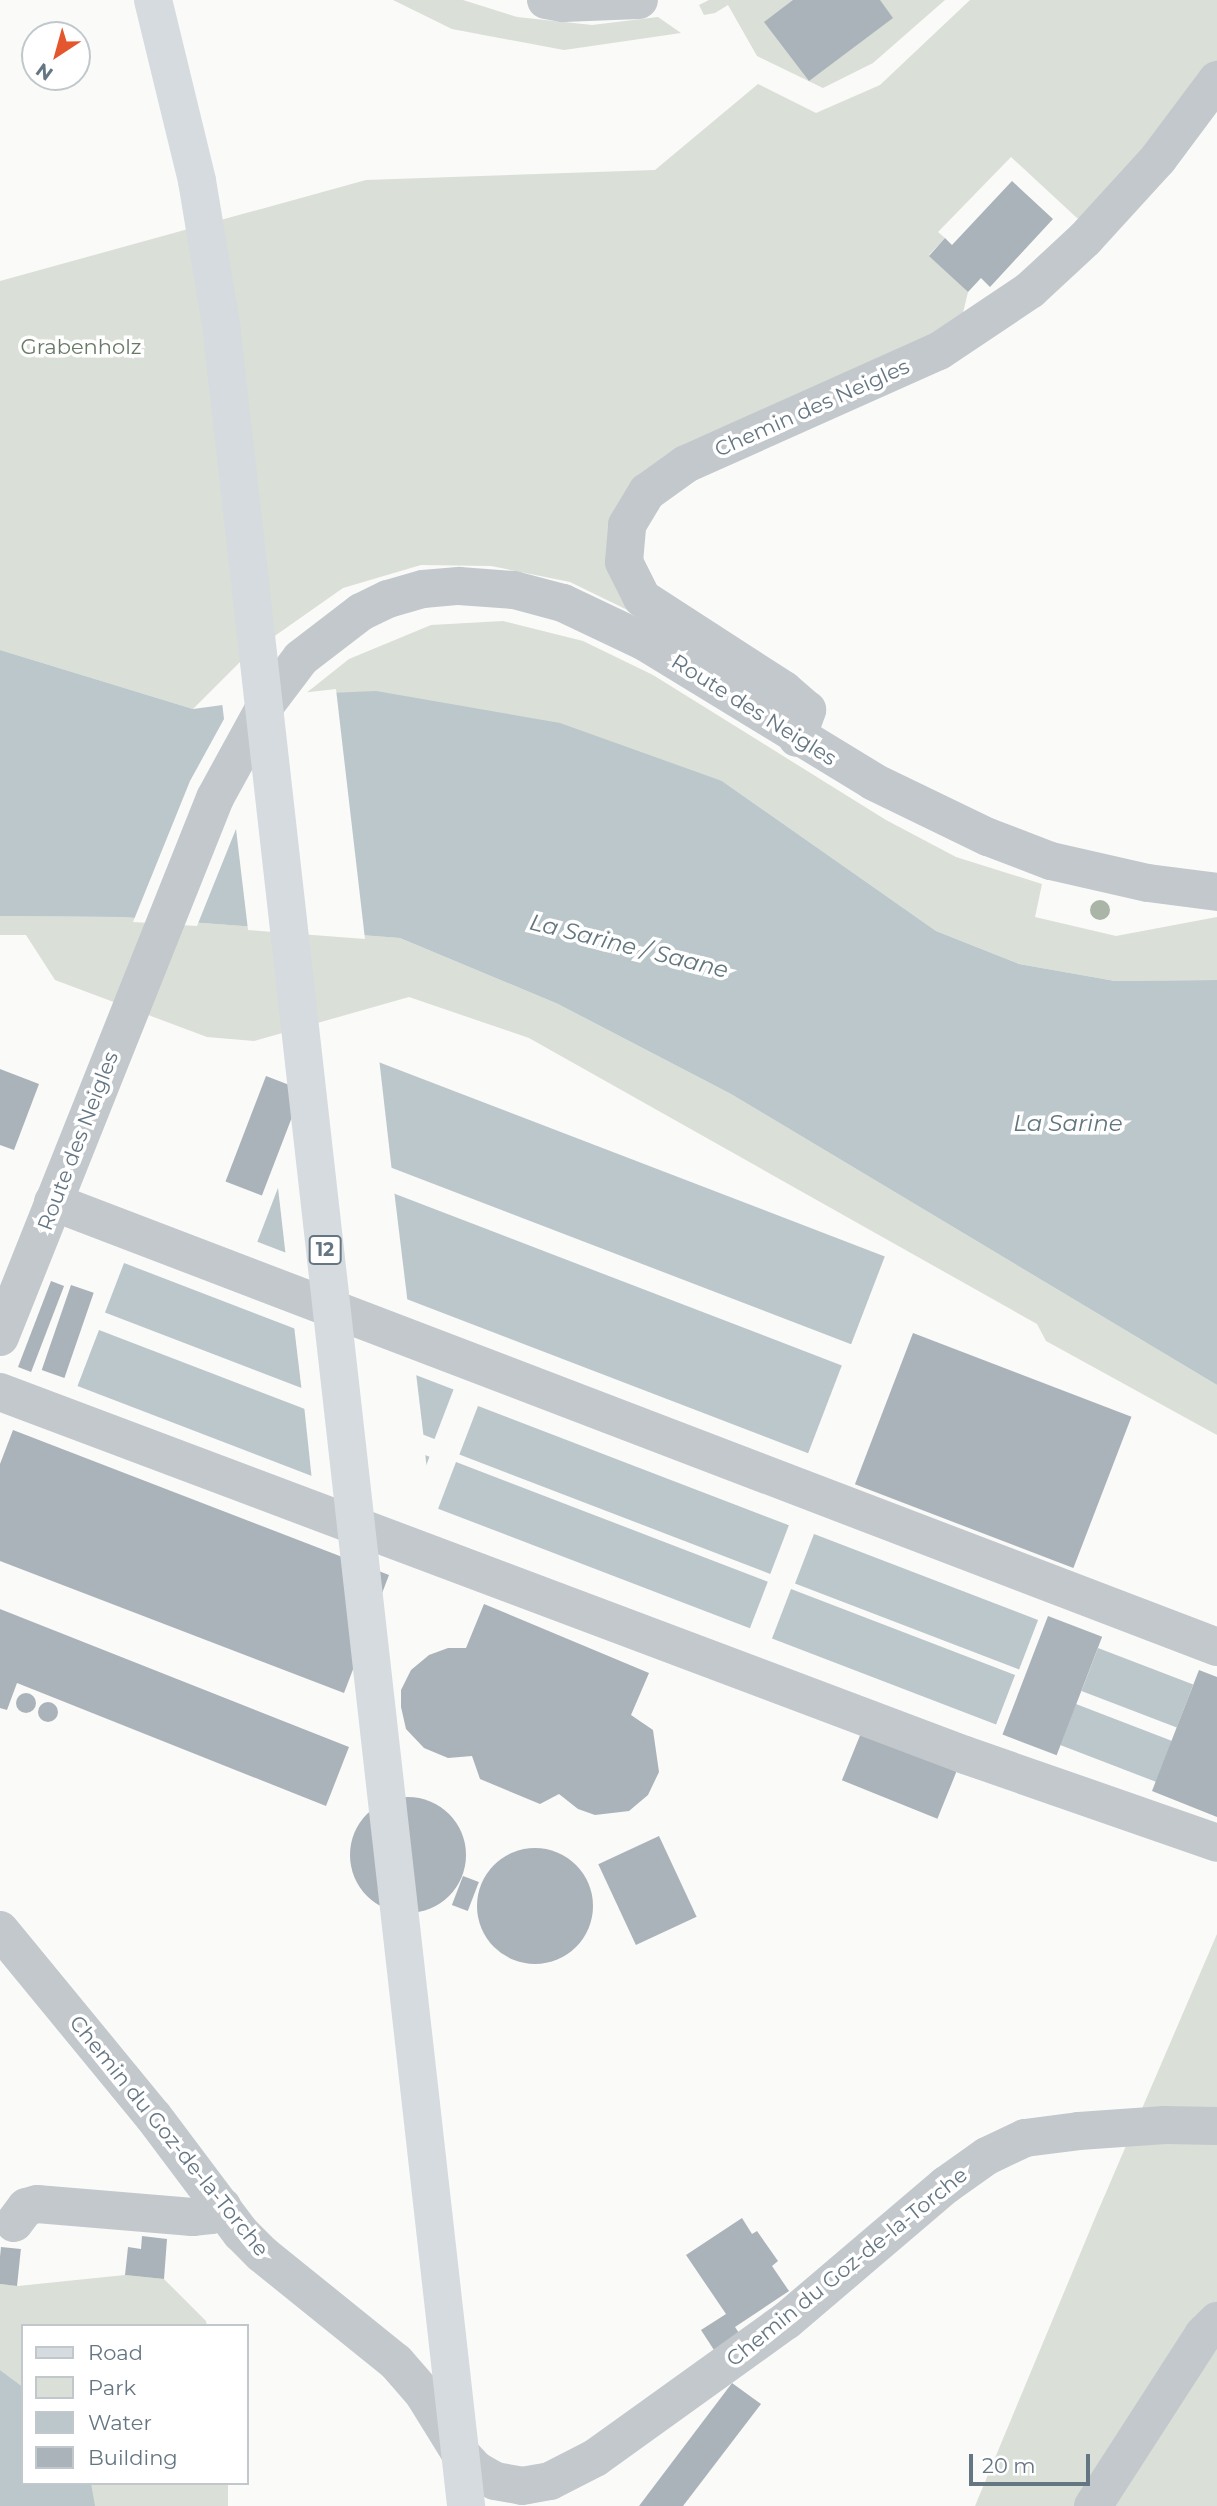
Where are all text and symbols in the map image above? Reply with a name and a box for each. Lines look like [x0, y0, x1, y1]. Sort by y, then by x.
north arrow [21, 21, 91, 91]
text: N [32, 58, 58, 86]
park label: Grabenholz [20, 334, 142, 360]
street label: Chemin des Neigles [711, 354, 913, 462]
street label: Route des Neigles [667, 649, 841, 771]
water label: La Sarine / Saane [527, 908, 731, 984]
street label: Route des Neigles [32, 1048, 124, 1234]
water label: La Sarine [1013, 1109, 1123, 1137]
road number: 12 [308, 1234, 342, 1266]
street label: Chemin du Goz-de-la-Torche [64, 2011, 274, 2261]
street label: Chemin du Goz-de-la-Torche [722, 2162, 972, 2372]
legend [21, 2324, 248, 2485]
text: Road [88, 2340, 143, 2365]
text: Park [88, 2375, 136, 2400]
text: Water [88, 2410, 152, 2435]
scale bar [972, 2440, 1093, 2484]
text: Building [88, 2445, 178, 2470]
text: 20 m [982, 2453, 1036, 2478]

